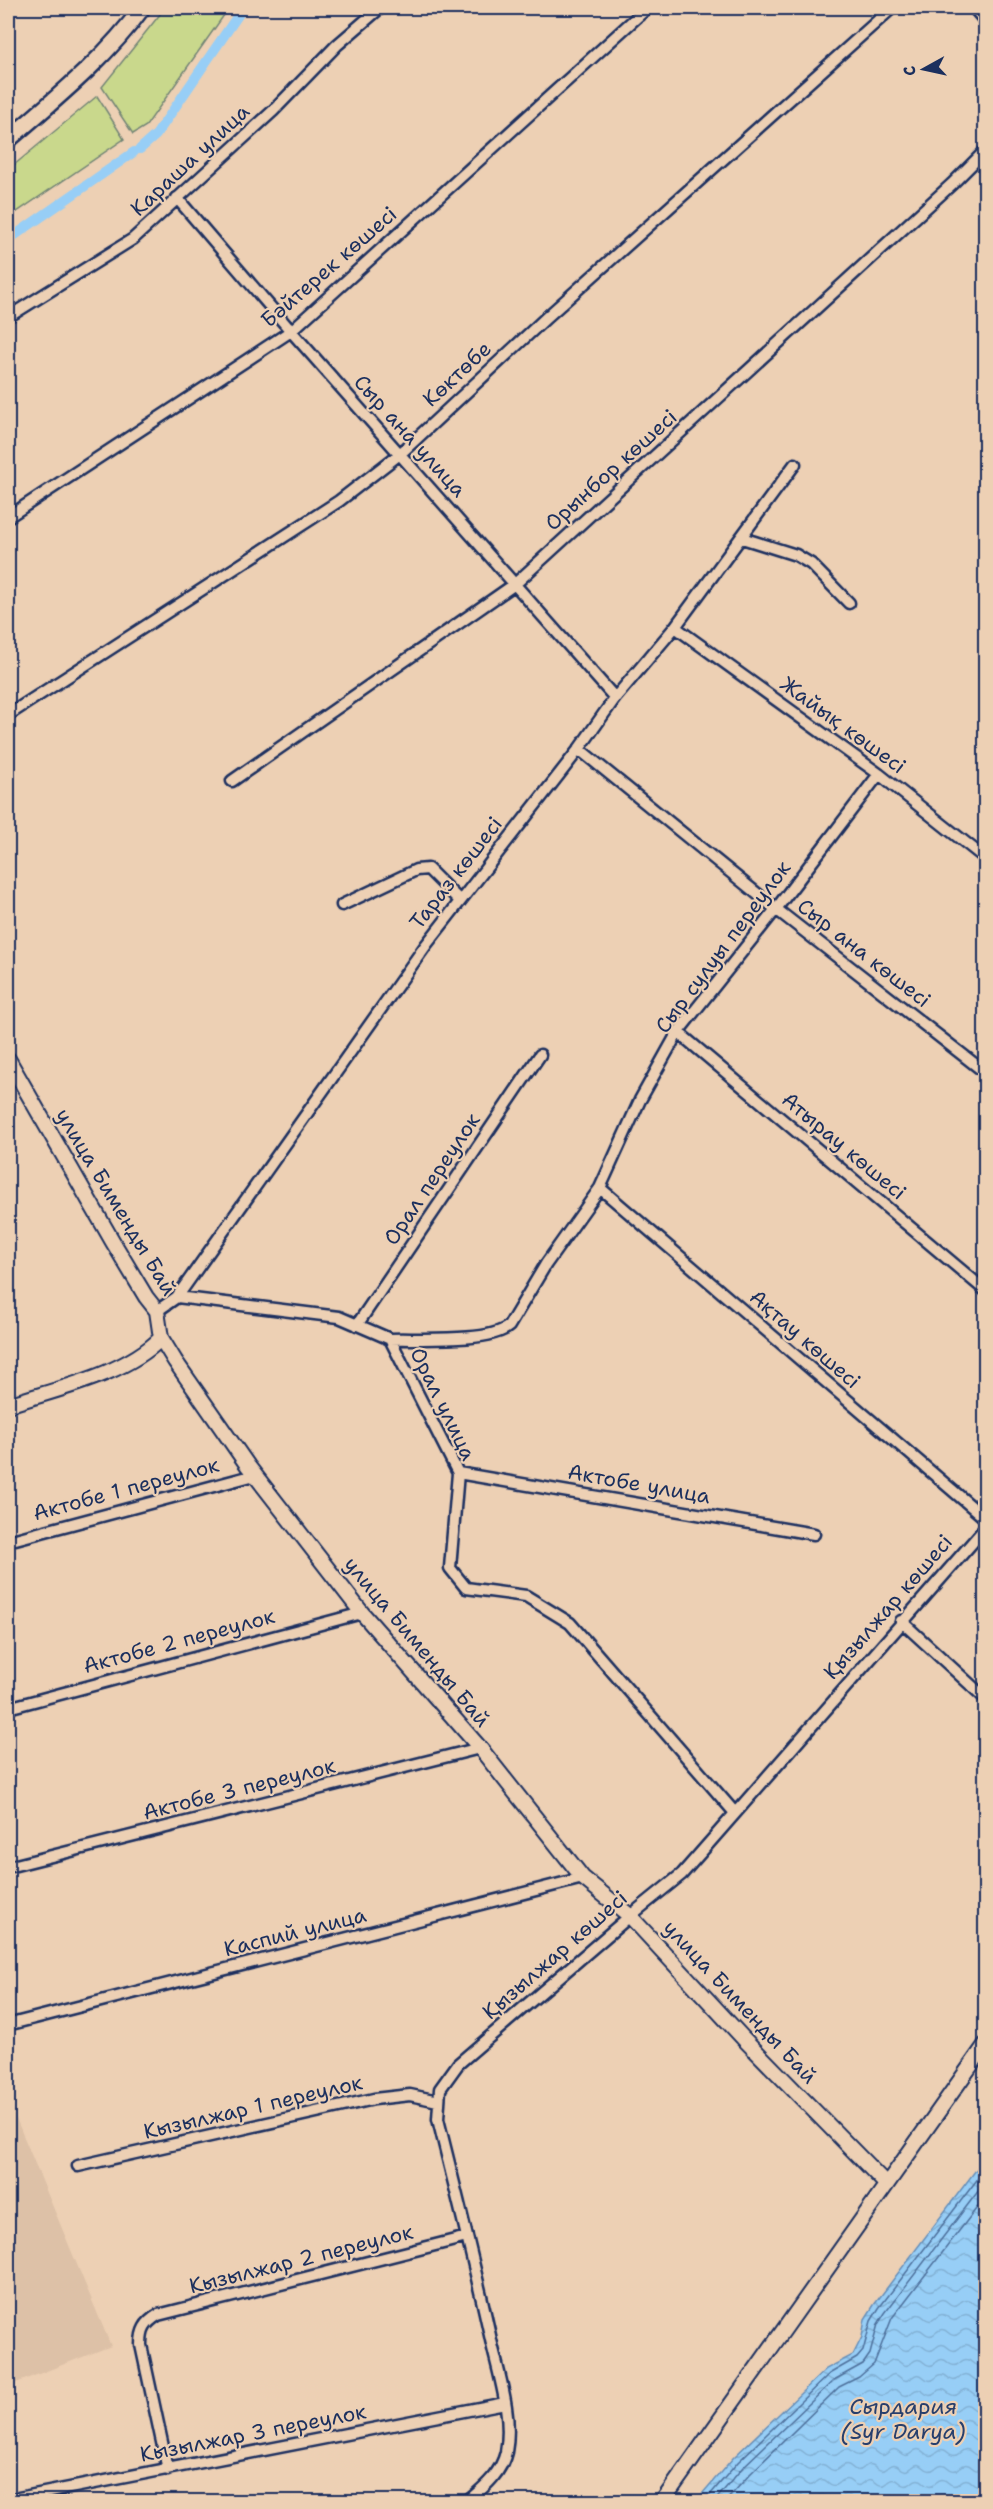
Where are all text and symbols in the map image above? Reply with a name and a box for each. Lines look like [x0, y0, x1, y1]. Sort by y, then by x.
north arrow [894, 39, 954, 99]
text: С [899, 65, 921, 77]
street label: Караша улица [125, 98, 255, 222]
street label: Бәйтерек көшесі [255, 200, 403, 334]
street label: Көктөбе [417, 335, 497, 413]
street label: Сыр ана улица [348, 369, 472, 503]
street label: Орынбор көшесі [539, 403, 683, 537]
street label: Жайық көшесі [775, 670, 911, 780]
street label: Тараз көшесі [403, 811, 509, 935]
street label: Сыр сулуы переулок [649, 855, 797, 1039]
street label: Сыр ана көшесі [792, 892, 936, 1014]
street label: Атырау көшесі [776, 1086, 912, 1206]
street label: улица Бименды Бай [49, 1103, 183, 1301]
street label: Орал переулок [377, 1107, 487, 1251]
street label: Ақтау көшесі [744, 1283, 866, 1395]
street label: Орал улица [404, 1343, 482, 1465]
street label: Актобе 1 переулок [30, 1451, 222, 1527]
street label: Актобе улица [566, 1458, 712, 1510]
street label: Қызылжар көшесі [817, 1529, 959, 1685]
street label: улица Бименды Бай [338, 1551, 497, 1733]
street label: Актобе 2 переулок [80, 1602, 278, 1680]
street label: Актобе 3 переулок [140, 1752, 338, 1826]
street label: Қызылжар көшесі [477, 1884, 633, 2026]
street label: Каспий улица [221, 1901, 369, 1963]
street label: улица Бименды Бай [657, 1914, 823, 2090]
street label: Кызылжар 1 переулок [141, 2068, 365, 2146]
street label: Кызылжар 2 переулок [186, 2218, 416, 2300]
water label: Сырдария (Syr Darya) [841, 2392, 965, 2446]
street label: Кызылжар 3 переулок [137, 2397, 369, 2469]

